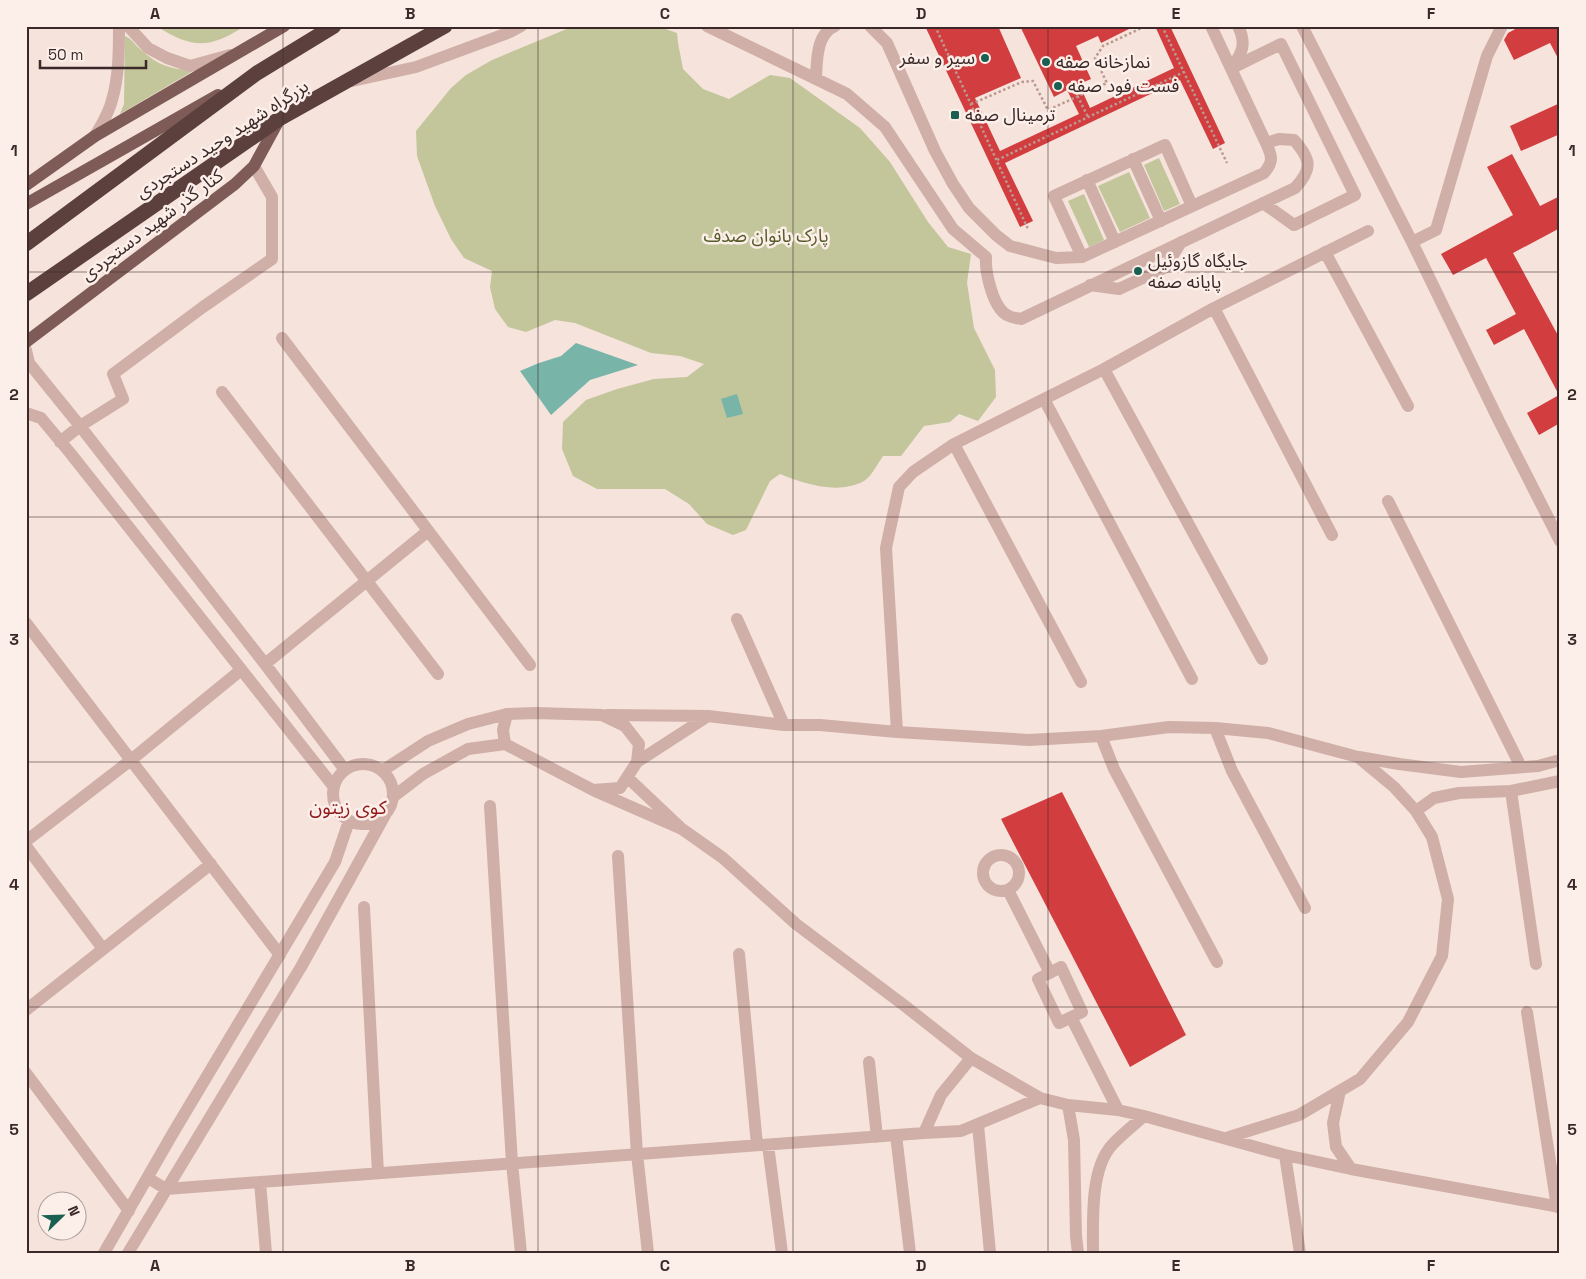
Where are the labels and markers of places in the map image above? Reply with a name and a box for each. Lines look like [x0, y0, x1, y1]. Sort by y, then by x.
place label: سیر و سفر [899, 46, 975, 69]
place label: نمازخانه صفه [1056, 50, 1150, 73]
marker: سیر و سفر [979, 52, 991, 64]
marker: نمازخانه صفه [1040, 56, 1052, 68]
place label: فست فود صفه [1068, 74, 1179, 97]
marker: فست فود صفه [1052, 80, 1064, 92]
place label: ترمینال صفه [965, 103, 1055, 126]
marker: ترمینال صفه [949, 109, 961, 121]
place label: جایگاه گازوئیل پایانه صفه [1148, 249, 1248, 293]
marker: جایگاه گازوئیل پایانه صفه [1132, 265, 1144, 277]

